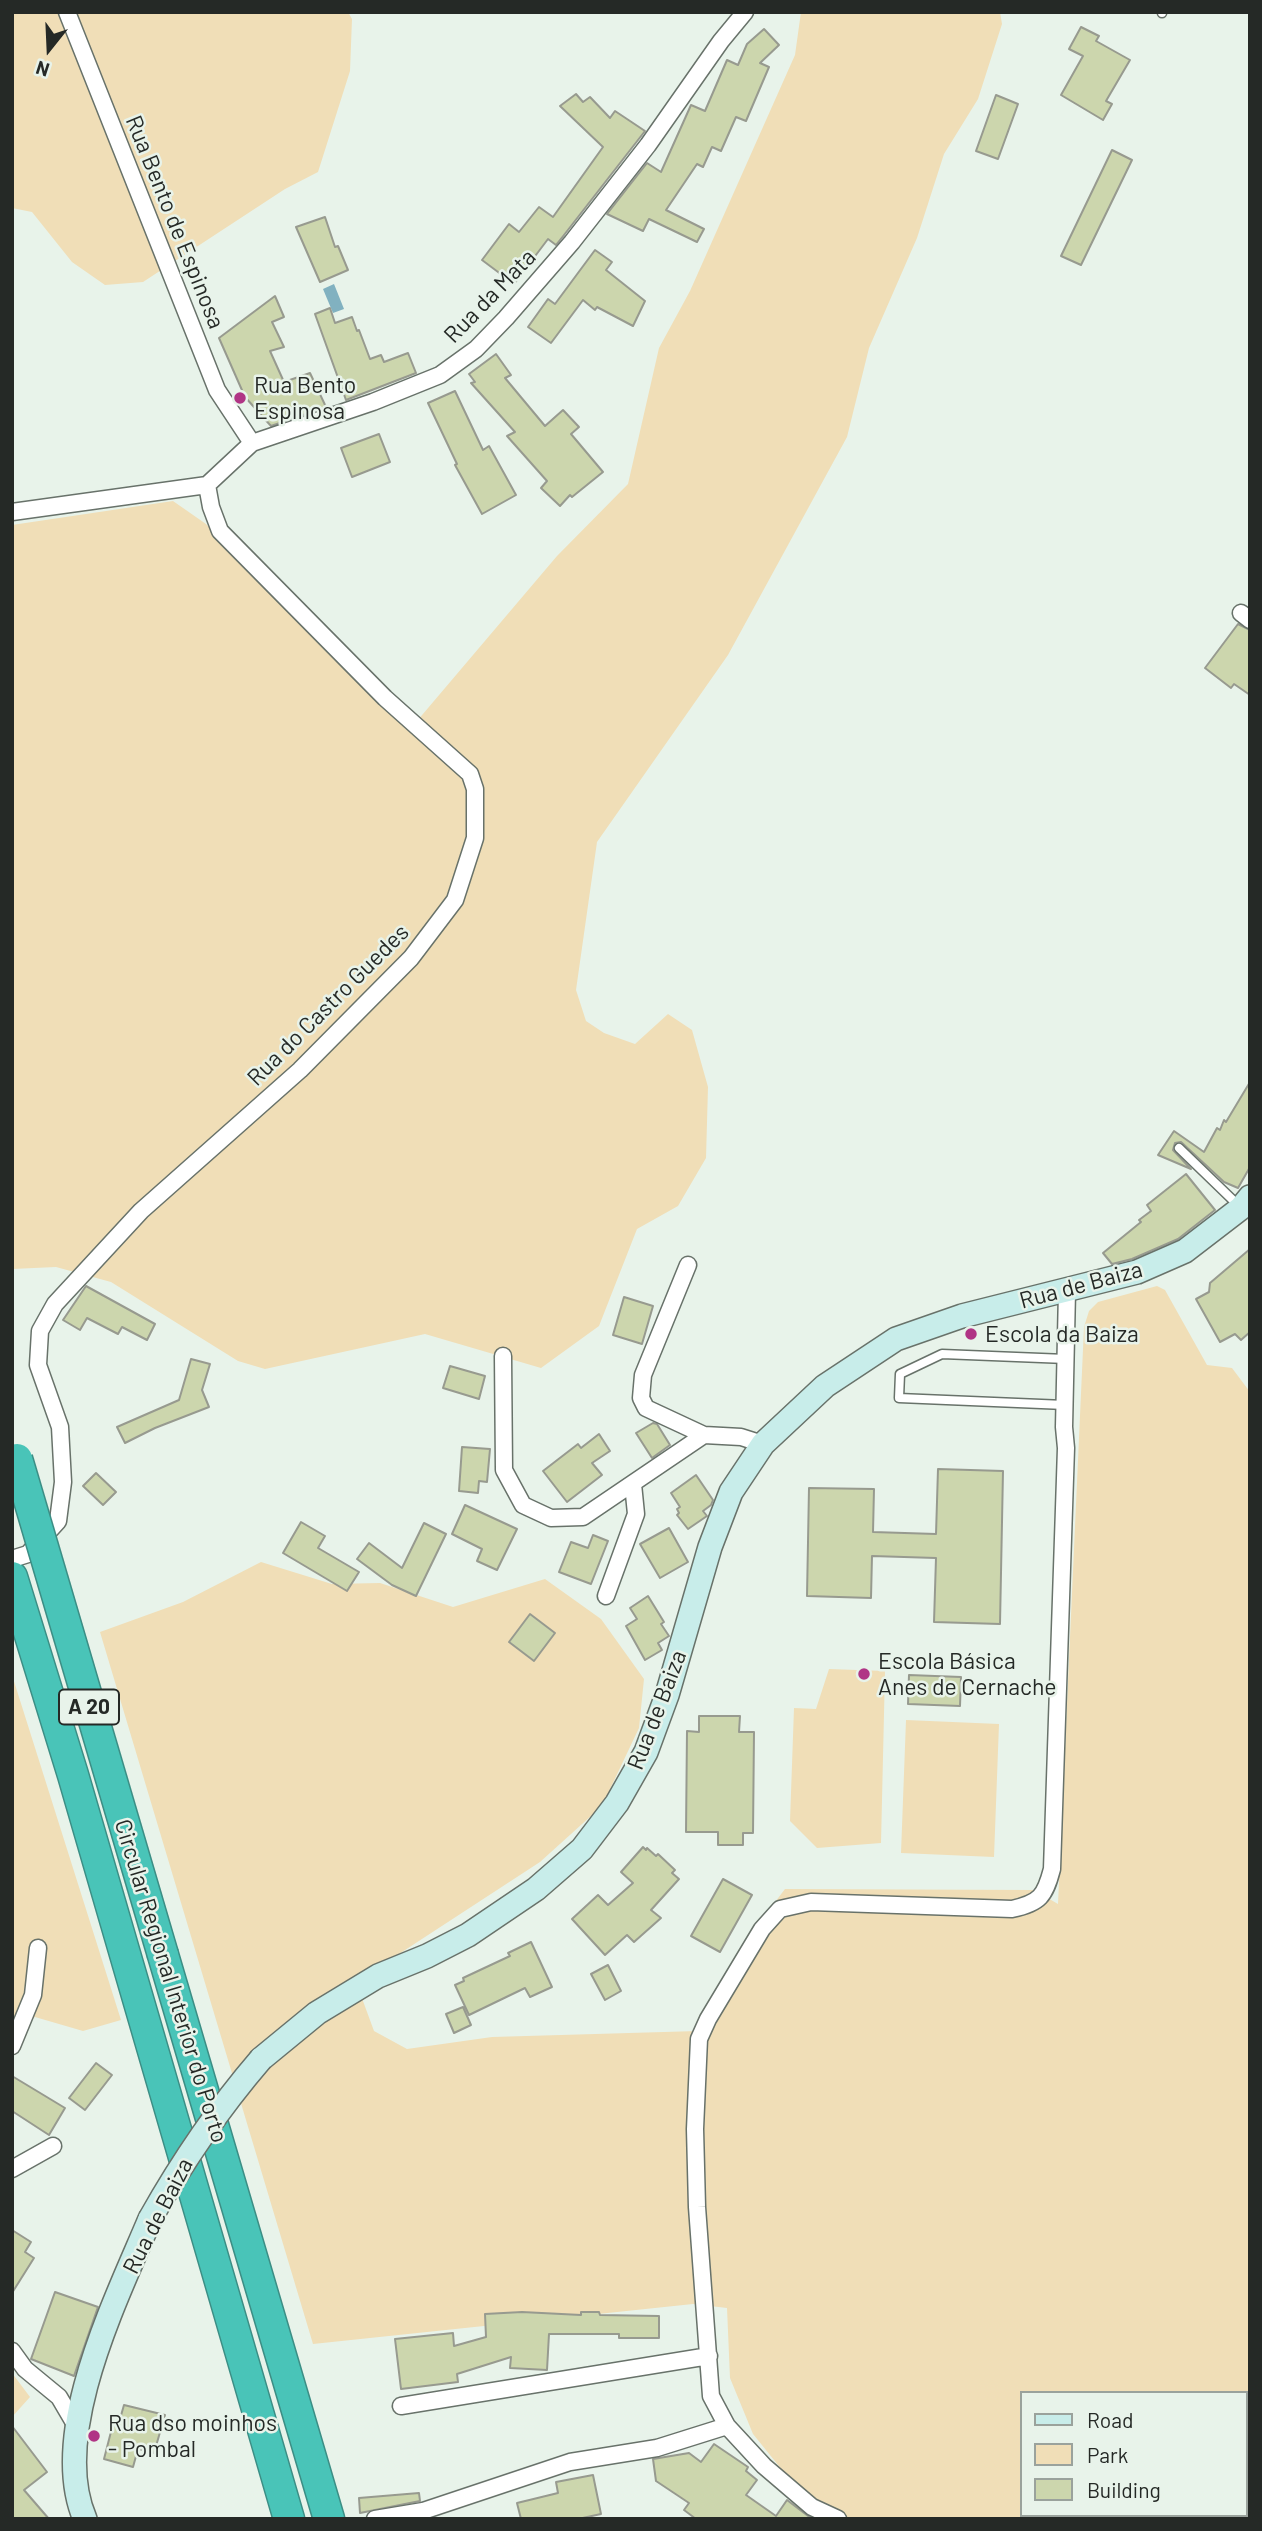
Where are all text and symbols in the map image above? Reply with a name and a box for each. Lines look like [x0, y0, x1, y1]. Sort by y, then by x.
north arrow [14, 14, 84, 84]
text: N [33, 57, 52, 82]
street label: Rua Bento de Espinosa [120, 111, 230, 333]
street label: Rua da Mata [438, 243, 542, 349]
place label: Rua Bento Espinosa [254, 371, 356, 425]
marker: Rua Bento Espinosa [232, 390, 248, 406]
street label: Rua do Castro Guedes [241, 918, 415, 1092]
street label: Rua de Baiza [1017, 1255, 1145, 1315]
place label: Escola da Baiza [985, 1320, 1139, 1348]
marker: Escola da Baiza [963, 1326, 979, 1342]
street label: Rua de Baiza [622, 1646, 692, 1774]
place label: Escola Básica Anes de Cernache [878, 1647, 1057, 1701]
marker: Escola Básica Anes de Cernache [856, 1666, 872, 1682]
road number: A 20 [59, 1690, 119, 1724]
street label: Circular Regional Interior do Porto [109, 1816, 233, 2146]
street label: Rua de Baiza [117, 2154, 199, 2278]
legend [1020, 2391, 1248, 2517]
text: Road [1087, 2407, 1133, 2432]
place label: Rua dso moinhos - Pombal [108, 2409, 277, 2463]
marker: Rua dso moinhos - Pombal [86, 2428, 102, 2444]
text: Park [1087, 2442, 1128, 2467]
text: Building [1087, 2477, 1161, 2502]

